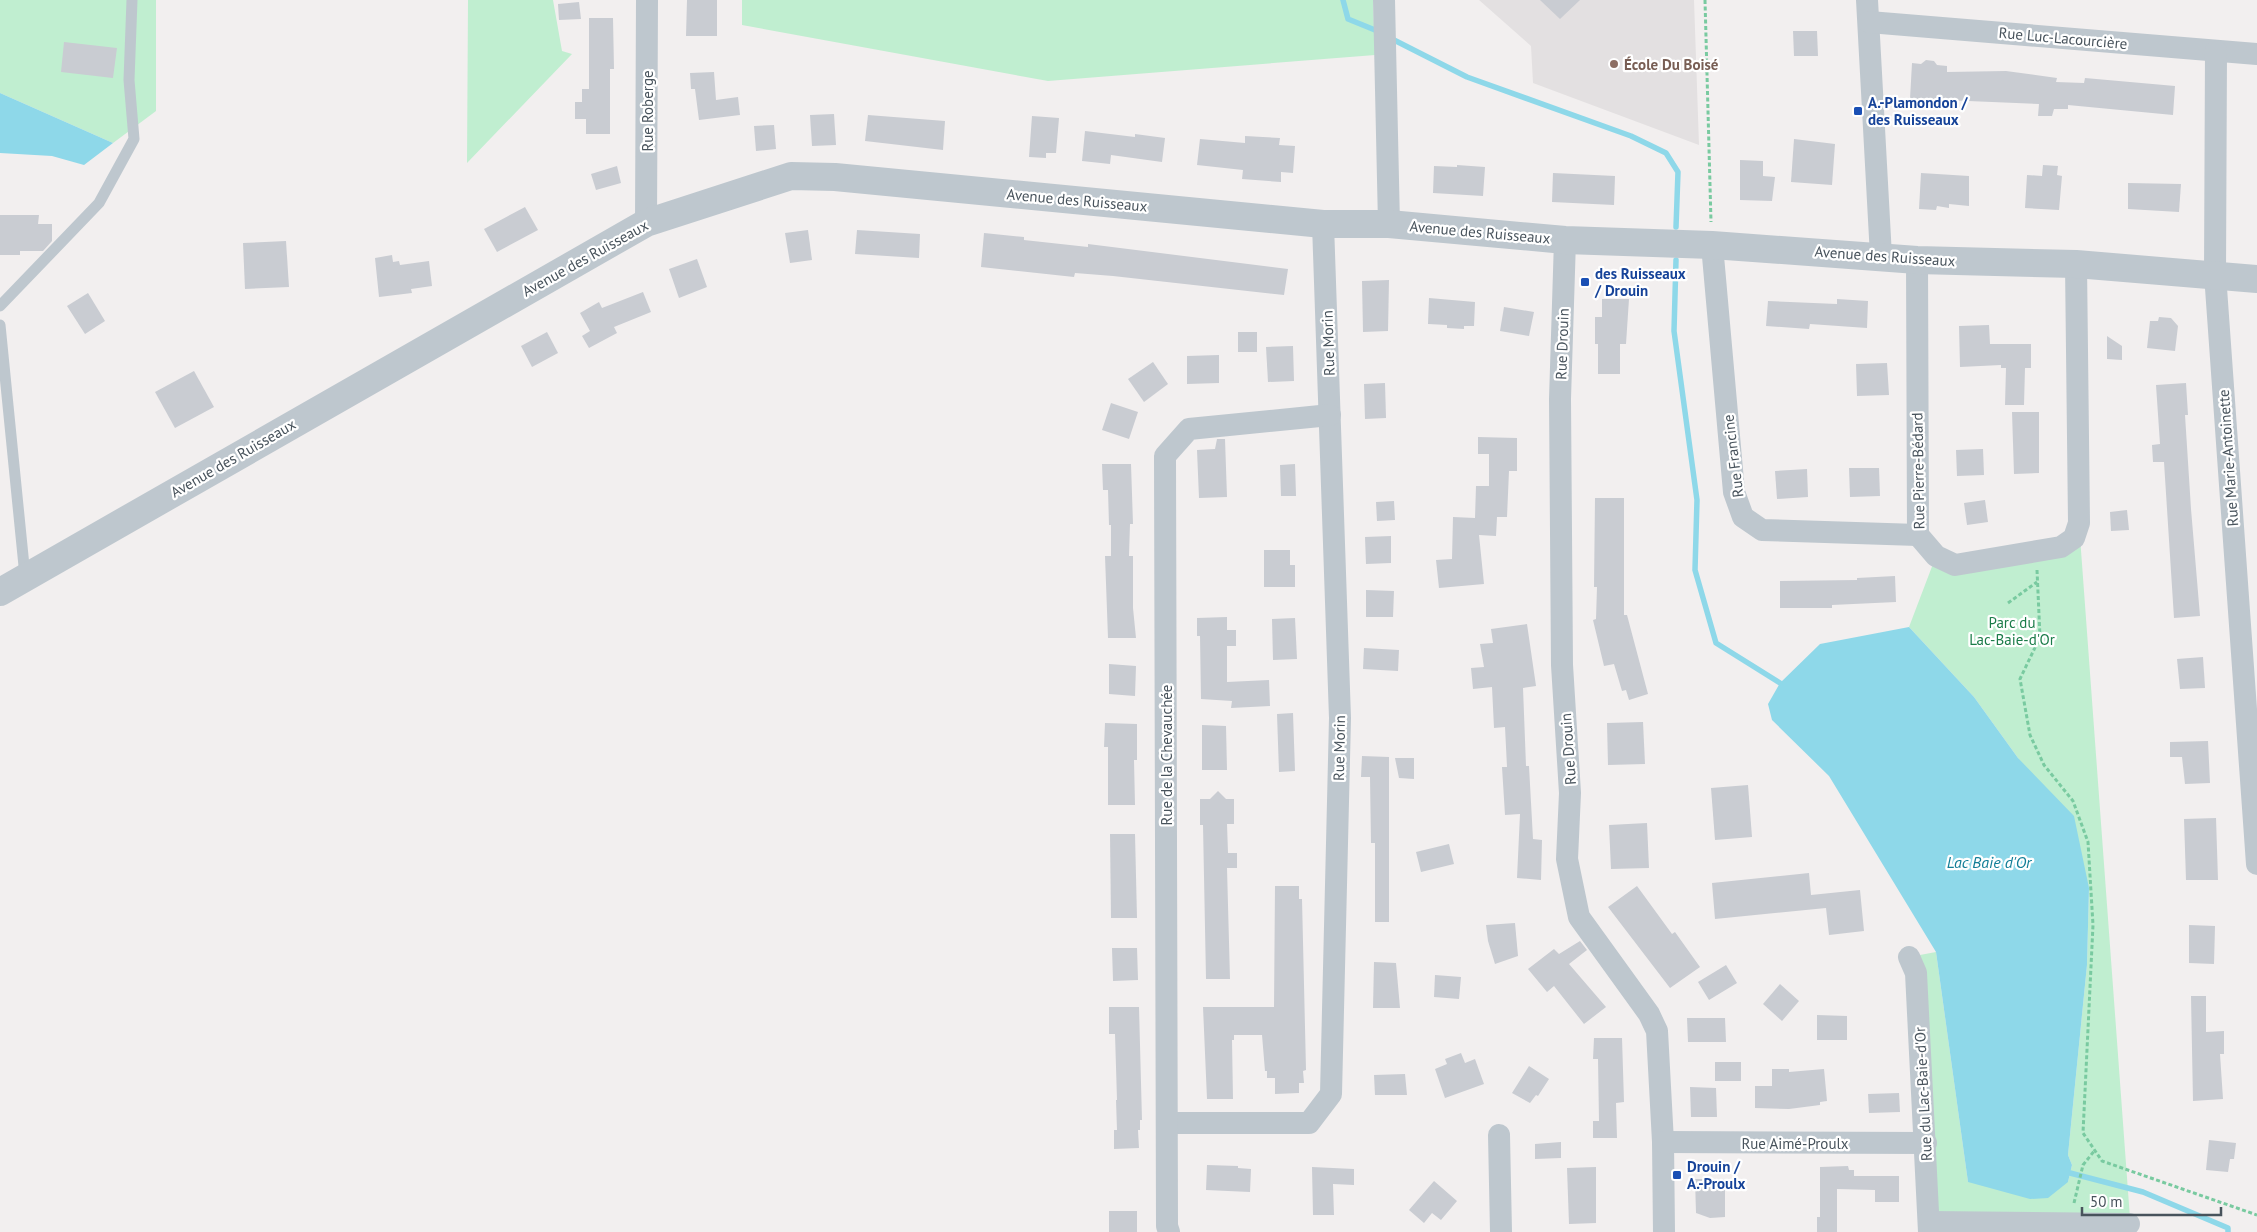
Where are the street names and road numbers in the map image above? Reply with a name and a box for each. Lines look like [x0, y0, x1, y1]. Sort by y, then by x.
street label: Rue Luc-Lacourcière [1998, 23, 2128, 53]
street label: Rue Roberge [638, 70, 657, 152]
street label: Avenue des Ruisseaux [1006, 184, 1148, 216]
street label: Avenue des Ruisseaux [519, 215, 652, 301]
street label: Avenue des Ruisseaux [1409, 216, 1551, 248]
street label: Avenue des Ruisseaux [1814, 242, 1956, 270]
street label: Rue Drouin [1551, 308, 1573, 380]
street label: Rue Morin [1317, 310, 1339, 376]
street label: Rue Marie-Antoinette [2214, 389, 2242, 527]
street label: Rue Pierre-Bédard [1907, 412, 1929, 530]
street label: Rue Francine [1718, 413, 1748, 499]
street label: Avenue des Ruisseaux [167, 414, 299, 502]
street label: Rue de la Chevauchée [1157, 685, 1176, 825]
street label: Rue Drouin [1556, 713, 1580, 785]
street label: Rue Morin [1329, 715, 1349, 781]
street label: Rue du Lac-Baie-d'Or [1910, 1026, 1936, 1162]
street label: Rue Aimé-Proulx [1741, 1134, 1849, 1153]

